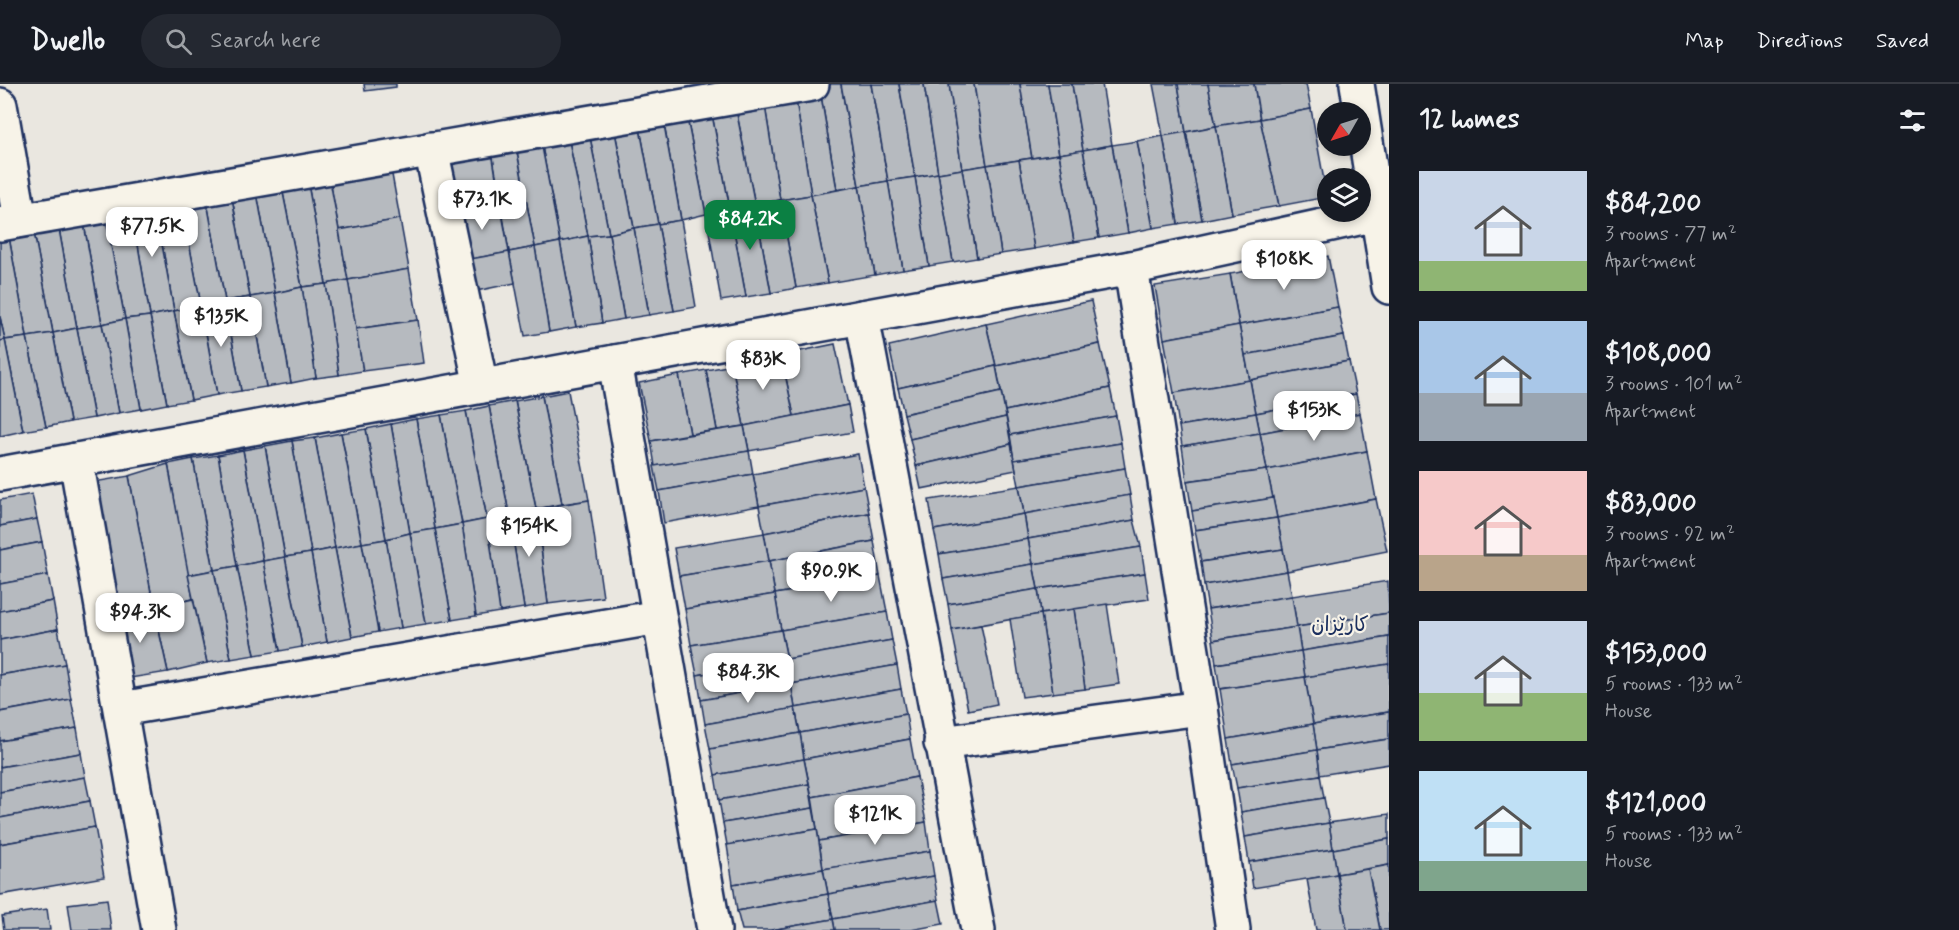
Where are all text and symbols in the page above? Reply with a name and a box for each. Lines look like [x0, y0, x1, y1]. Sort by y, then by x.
search box [141, 14, 561, 68]
text: Dwello [30, 23, 105, 60]
icon: search [162, 25, 195, 58]
text: Search here [210, 27, 321, 55]
text: Map [1685, 27, 1724, 55]
text: Directions [1757, 27, 1843, 55]
text: Saved [1876, 27, 1929, 55]
north arrow [1317, 102, 1371, 156]
map controls [1317, 102, 1371, 222]
text: 12 homes [1419, 103, 1519, 137]
icon: filters [1896, 104, 1929, 137]
button: layers [1317, 168, 1371, 222]
pin: $73.1K [433, 180, 531, 231]
text: $73.1K [452, 186, 512, 213]
text: $84,200 [1605, 187, 1701, 221]
icon: home [1467, 195, 1539, 267]
pin: $84.2K [701, 200, 799, 251]
text: $84.2K [718, 206, 782, 233]
pin: $77.5K [103, 207, 201, 258]
text: $77.5K [120, 213, 184, 240]
text: 3 rooms · 77 m² [1605, 221, 1737, 248]
pin: $108K [1242, 240, 1326, 291]
text: $108K [1255, 246, 1313, 273]
text: Apartment [1605, 248, 1696, 275]
pin: $135K [179, 297, 263, 348]
text: $135K [194, 303, 248, 330]
text: $108,000 [1605, 337, 1712, 371]
pin: $83K [727, 340, 799, 391]
icon: home [1467, 345, 1539, 417]
text: $83K [740, 346, 786, 373]
text: 3 rooms · 101 m² [1605, 371, 1743, 398]
pin: $153K [1272, 391, 1356, 442]
text: $153K [1287, 397, 1341, 424]
text: Apartment [1605, 398, 1696, 425]
text: $83,000 [1605, 487, 1697, 521]
icon: home [1467, 495, 1539, 567]
pin: $154K [487, 507, 571, 558]
text: $154K [500, 513, 558, 540]
text: 3 rooms · 92 m² [1605, 521, 1735, 548]
text: Apartment [1605, 548, 1696, 575]
pin: $90.9K [782, 552, 880, 603]
text: $90.9K [800, 558, 862, 585]
pin: $94.3K [91, 593, 189, 644]
text: $94.3K [109, 599, 171, 626]
district label: کارێزان [1311, 611, 1369, 639]
text: $153,000 [1605, 637, 1707, 671]
icon: home [1467, 645, 1539, 717]
pin: $84.3K [699, 653, 797, 704]
text: $84.3K [717, 659, 779, 686]
text: 5 rooms · 133 m² [1605, 671, 1743, 698]
text: House [1605, 698, 1652, 725]
text: $121,000 [1605, 787, 1706, 821]
pin: $121K [833, 795, 917, 846]
icon: home [1467, 795, 1539, 867]
text: $121K [848, 801, 902, 828]
text: 5 rooms · 133 m² [1605, 821, 1743, 848]
text: House [1605, 848, 1652, 875]

